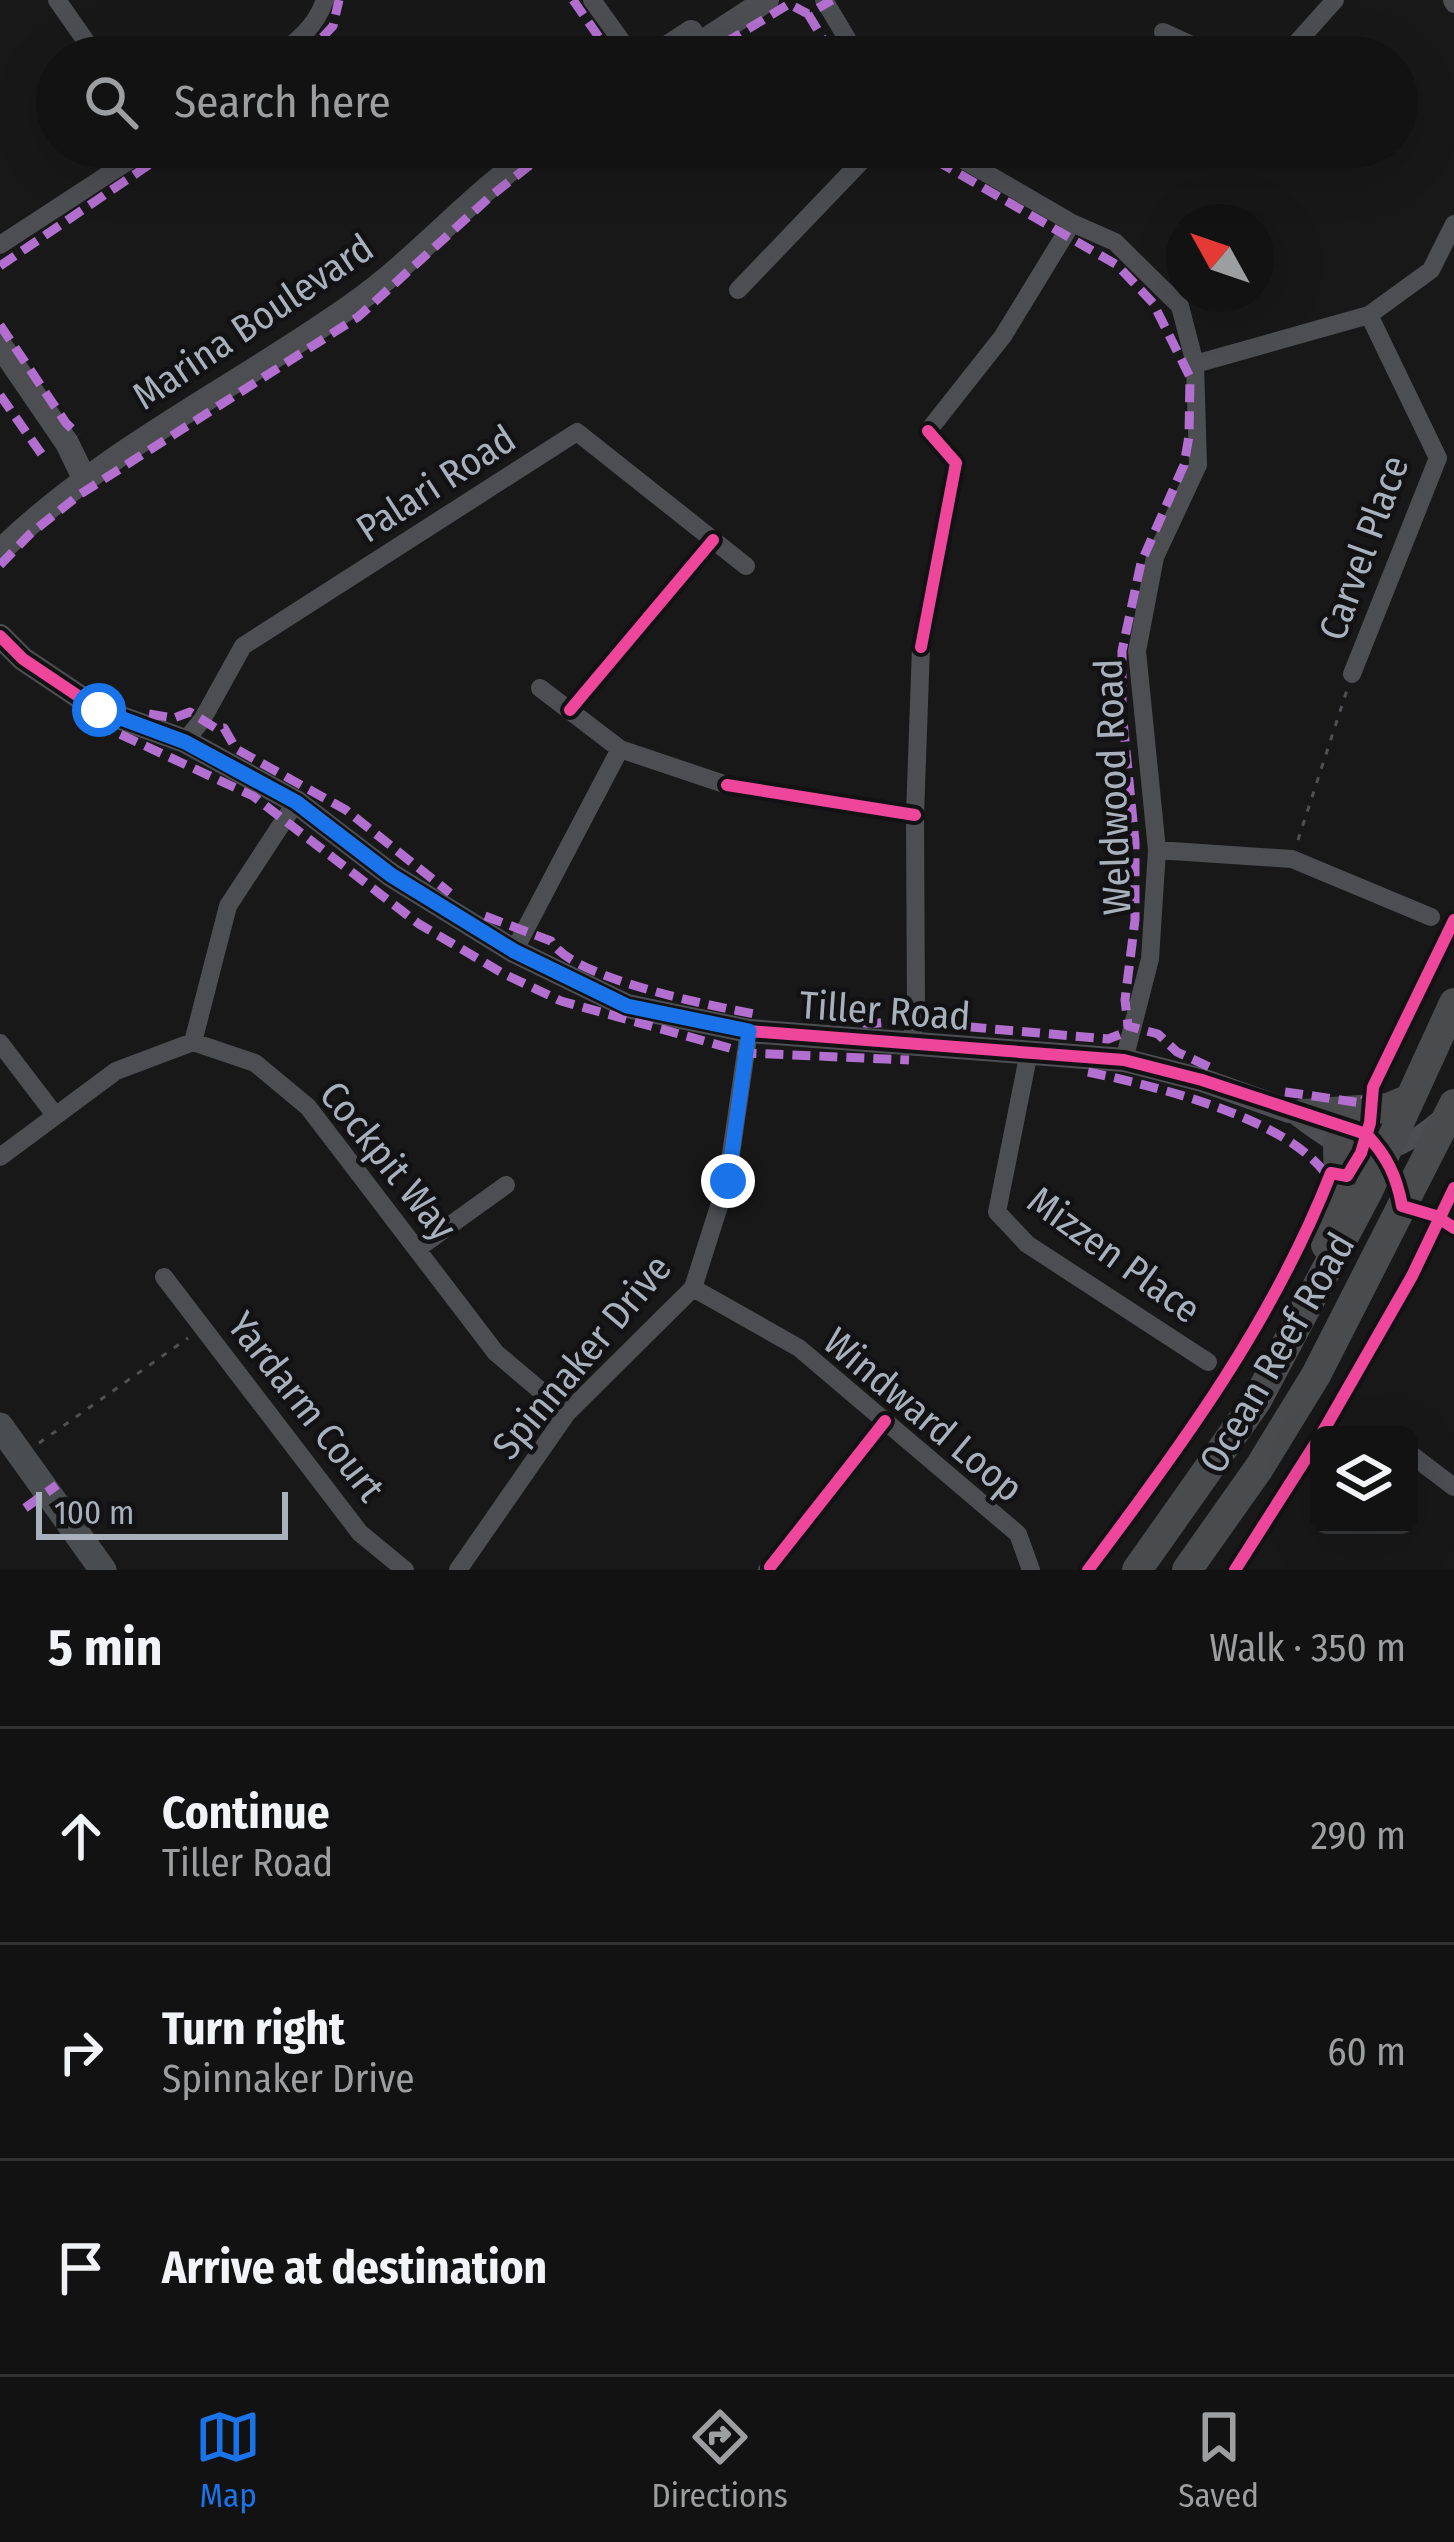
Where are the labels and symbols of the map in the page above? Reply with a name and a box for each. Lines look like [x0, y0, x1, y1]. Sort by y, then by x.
north arrow [1166, 204, 1274, 312]
street label: Marina Boulevard [124, 225, 382, 419]
street label: Palari Road [348, 416, 524, 552]
street label: Carvel Place [1309, 450, 1419, 646]
street label: Weldwood Road [1086, 658, 1140, 916]
route start [72, 683, 126, 737]
street label: Tiller Road [798, 982, 972, 1040]
street label: Cockpit Way [310, 1072, 466, 1250]
route end [701, 1154, 755, 1208]
street label: Mizzen Place [1019, 1177, 1209, 1333]
street label: Ocean Reef Road [1190, 1225, 1364, 1481]
street label: Spinnaker Drive [483, 1245, 681, 1469]
street label: Yardarm Court [218, 1303, 394, 1511]
street label: Windward Loop [814, 1318, 1032, 1512]
scale bar [36, 1486, 288, 1539]

